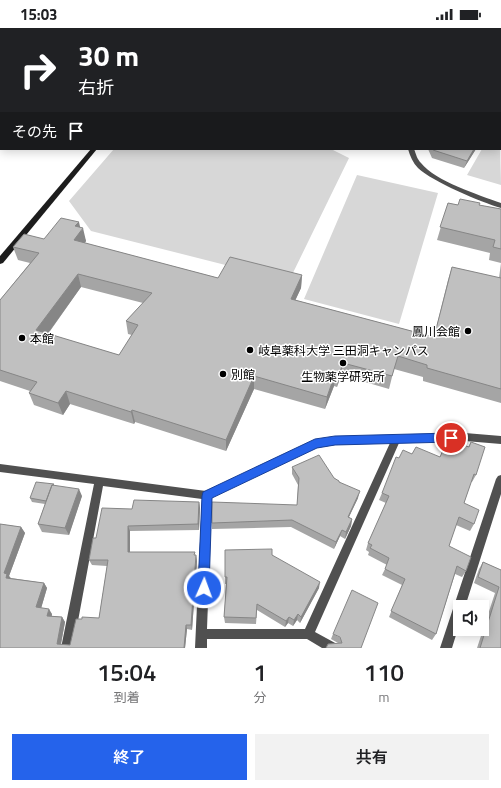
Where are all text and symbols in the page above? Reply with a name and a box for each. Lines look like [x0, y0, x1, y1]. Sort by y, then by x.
text: 15:03 [20, 3, 57, 26]
text: 30 m [78, 34, 139, 77]
icon: right [12, 44, 64, 96]
text: 右折 [78, 74, 114, 101]
text: その先 [12, 120, 57, 143]
icon: arrive [65, 120, 87, 142]
place label: 鳳川会館 [412, 322, 460, 341]
marker: 鳳川会館 [463, 326, 473, 336]
place label: 本館 [30, 329, 54, 348]
marker: 本館 [17, 333, 27, 343]
place label: 岐阜薬科大学 三田洞キャンパス [258, 341, 429, 360]
marker: 岐阜薬科大学 三田洞キャンパス [245, 345, 255, 355]
marker: 生物薬学研究所 [338, 358, 348, 368]
place label: 別館 [231, 365, 255, 384]
place label: 生物薬学研究所 [301, 367, 385, 386]
marker: 別館 [218, 369, 228, 379]
pin [434, 421, 468, 455]
icon: arrive [440, 427, 462, 449]
position arrow [183, 567, 225, 609]
map controls [453, 600, 489, 636]
button: sound [453, 600, 489, 636]
text: 15:04 [97, 654, 156, 690]
text: 1 [253, 654, 267, 690]
text: 110 [364, 654, 404, 690]
text: 到着 [114, 687, 140, 707]
text: 分 [254, 687, 267, 707]
text: m [378, 687, 389, 707]
button: 終了 [12, 734, 247, 780]
button: 共有 [255, 734, 489, 780]

